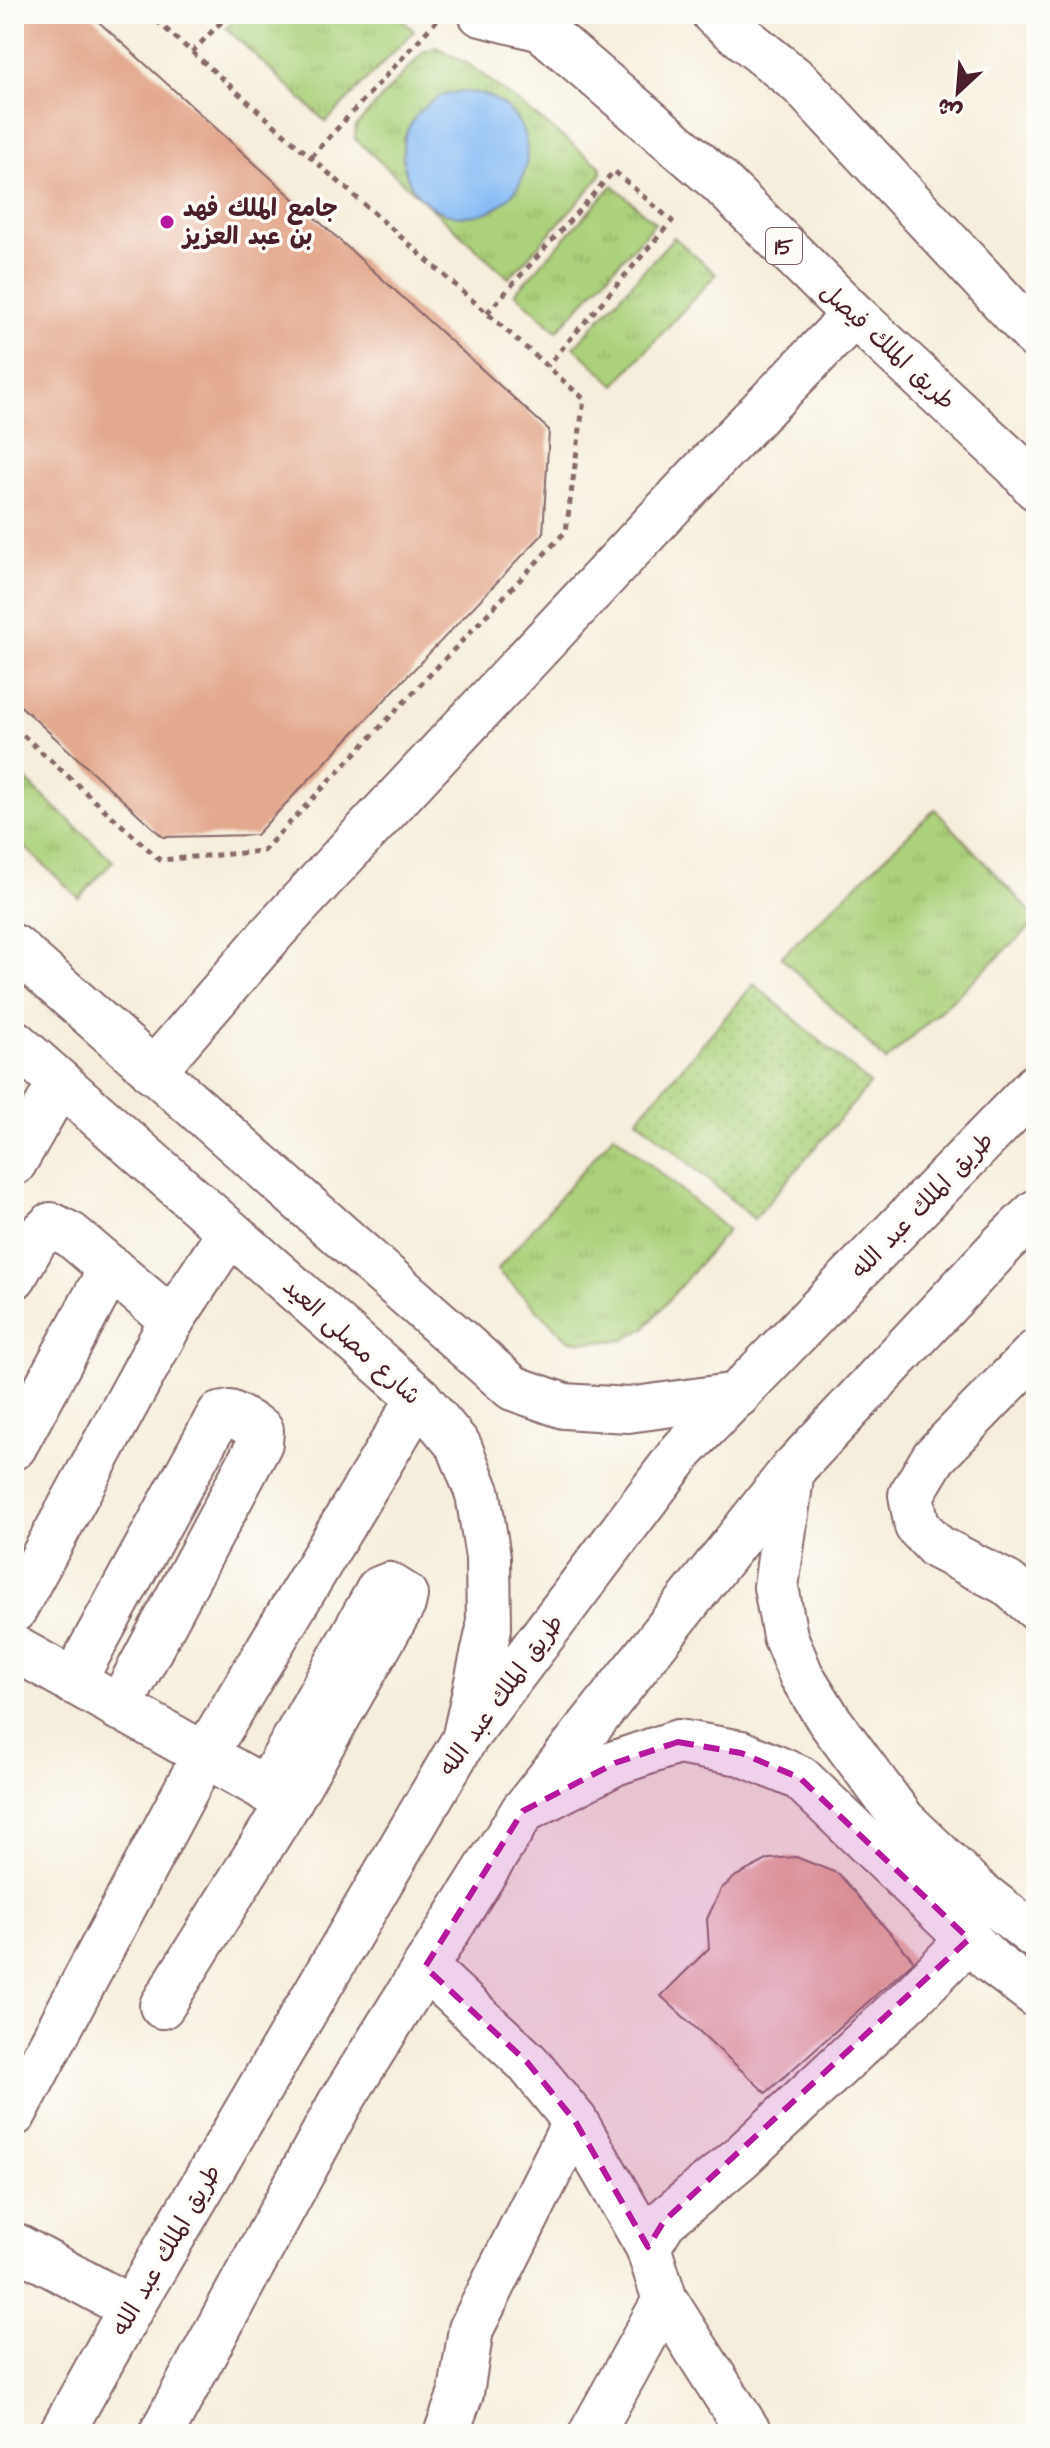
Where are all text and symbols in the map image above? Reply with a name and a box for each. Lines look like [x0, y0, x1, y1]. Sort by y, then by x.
north arrow [918, 52, 998, 132]
text: ش [932, 89, 968, 128]
place label: جامع الملك فهد بن عبد العزيز [181, 192, 338, 254]
marker: جامع الملك فهد بن عبد العزيز [158, 213, 176, 231]
road number: 15 [766, 228, 802, 264]
street label: طريق الملك فيصل [812, 275, 962, 418]
street label: طريق الملك عبد الله [844, 1125, 1002, 1287]
street label: شارع مصلى العيد [275, 1270, 428, 1413]
street label: طريق الملك عبد الله [431, 1608, 572, 1784]
street label: طريق الملك عبد الله [104, 2159, 230, 2342]

